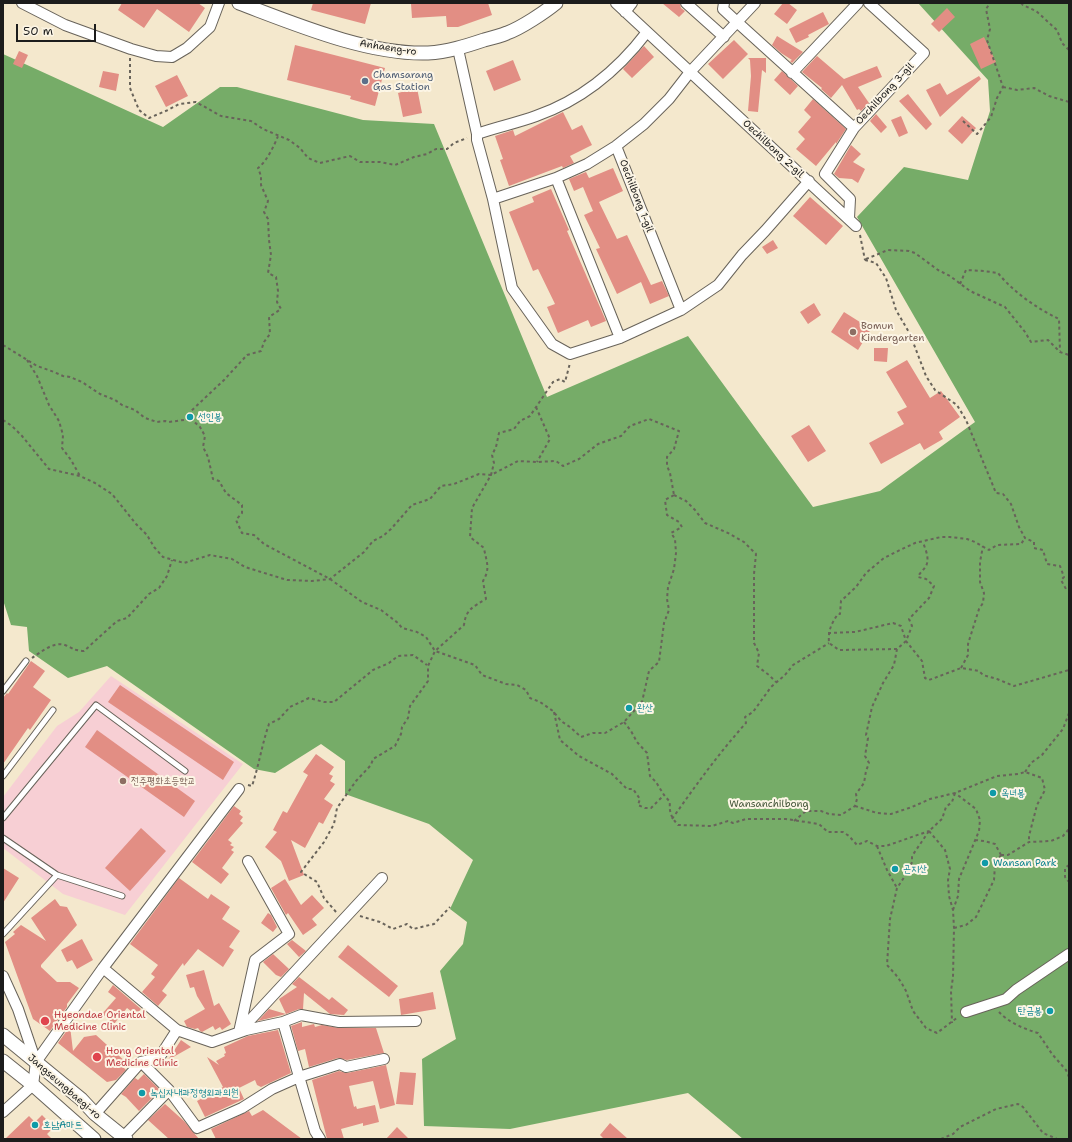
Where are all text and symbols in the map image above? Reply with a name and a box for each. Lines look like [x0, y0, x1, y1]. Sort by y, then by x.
scale bar [18, 16, 98, 42]
text: 50 m [23, 23, 53, 39]
street label: Anhaeng-ro [359, 38, 417, 58]
street label: Oechilbong 3-gil [853, 61, 917, 127]
place label: Chamsarang Gas Station [373, 69, 433, 92]
marker: Chamsarang Gas Station [360, 76, 370, 86]
street label: Oechilbong 2-gil [740, 118, 806, 180]
street label: Oechilbong 1-gil [617, 158, 655, 234]
place label: Bomun Kindergarten [861, 320, 924, 344]
marker: Bomun Kindergarten [848, 327, 858, 337]
place label: 선인봉 [198, 411, 222, 423]
marker: 선인봉 [185, 412, 195, 422]
place label: 완산 [637, 702, 653, 714]
marker: 완산 [624, 703, 634, 713]
place label: 전주평화초등학교 [131, 775, 195, 787]
marker: 전주평화초등학교 [118, 776, 128, 786]
place label: 옥녀봉 [1001, 787, 1025, 799]
marker: 옥녀봉 [988, 788, 998, 798]
park label: Wansanchilbong [729, 798, 809, 810]
place label: Wansan Park [993, 857, 1056, 869]
marker: Wansan Park [980, 858, 990, 868]
place label: 곤지산 [903, 863, 927, 875]
marker: 곤지산 [890, 864, 900, 874]
place label: 탄금봉 [1018, 1005, 1042, 1017]
marker: 탄금봉 [1045, 1006, 1055, 1016]
place label: Hyeondae Oriental Medicine Clinic [54, 1009, 145, 1032]
marker: Hyeondae Oriental Medicine Clinic [39, 1015, 51, 1027]
place label: Hong Oriental Medicine Clinic [106, 1045, 178, 1068]
marker: Hong Oriental Medicine Clinic [91, 1051, 103, 1063]
street label: Jangseungbaegi-ro [25, 1052, 103, 1122]
place label: 녹십자내과정형외과의원 [150, 1087, 239, 1099]
marker: 녹십자내과정형외과의원 [137, 1088, 147, 1098]
place label: 호남A마트 [43, 1119, 82, 1131]
marker: 호남A마트 [30, 1120, 40, 1130]

